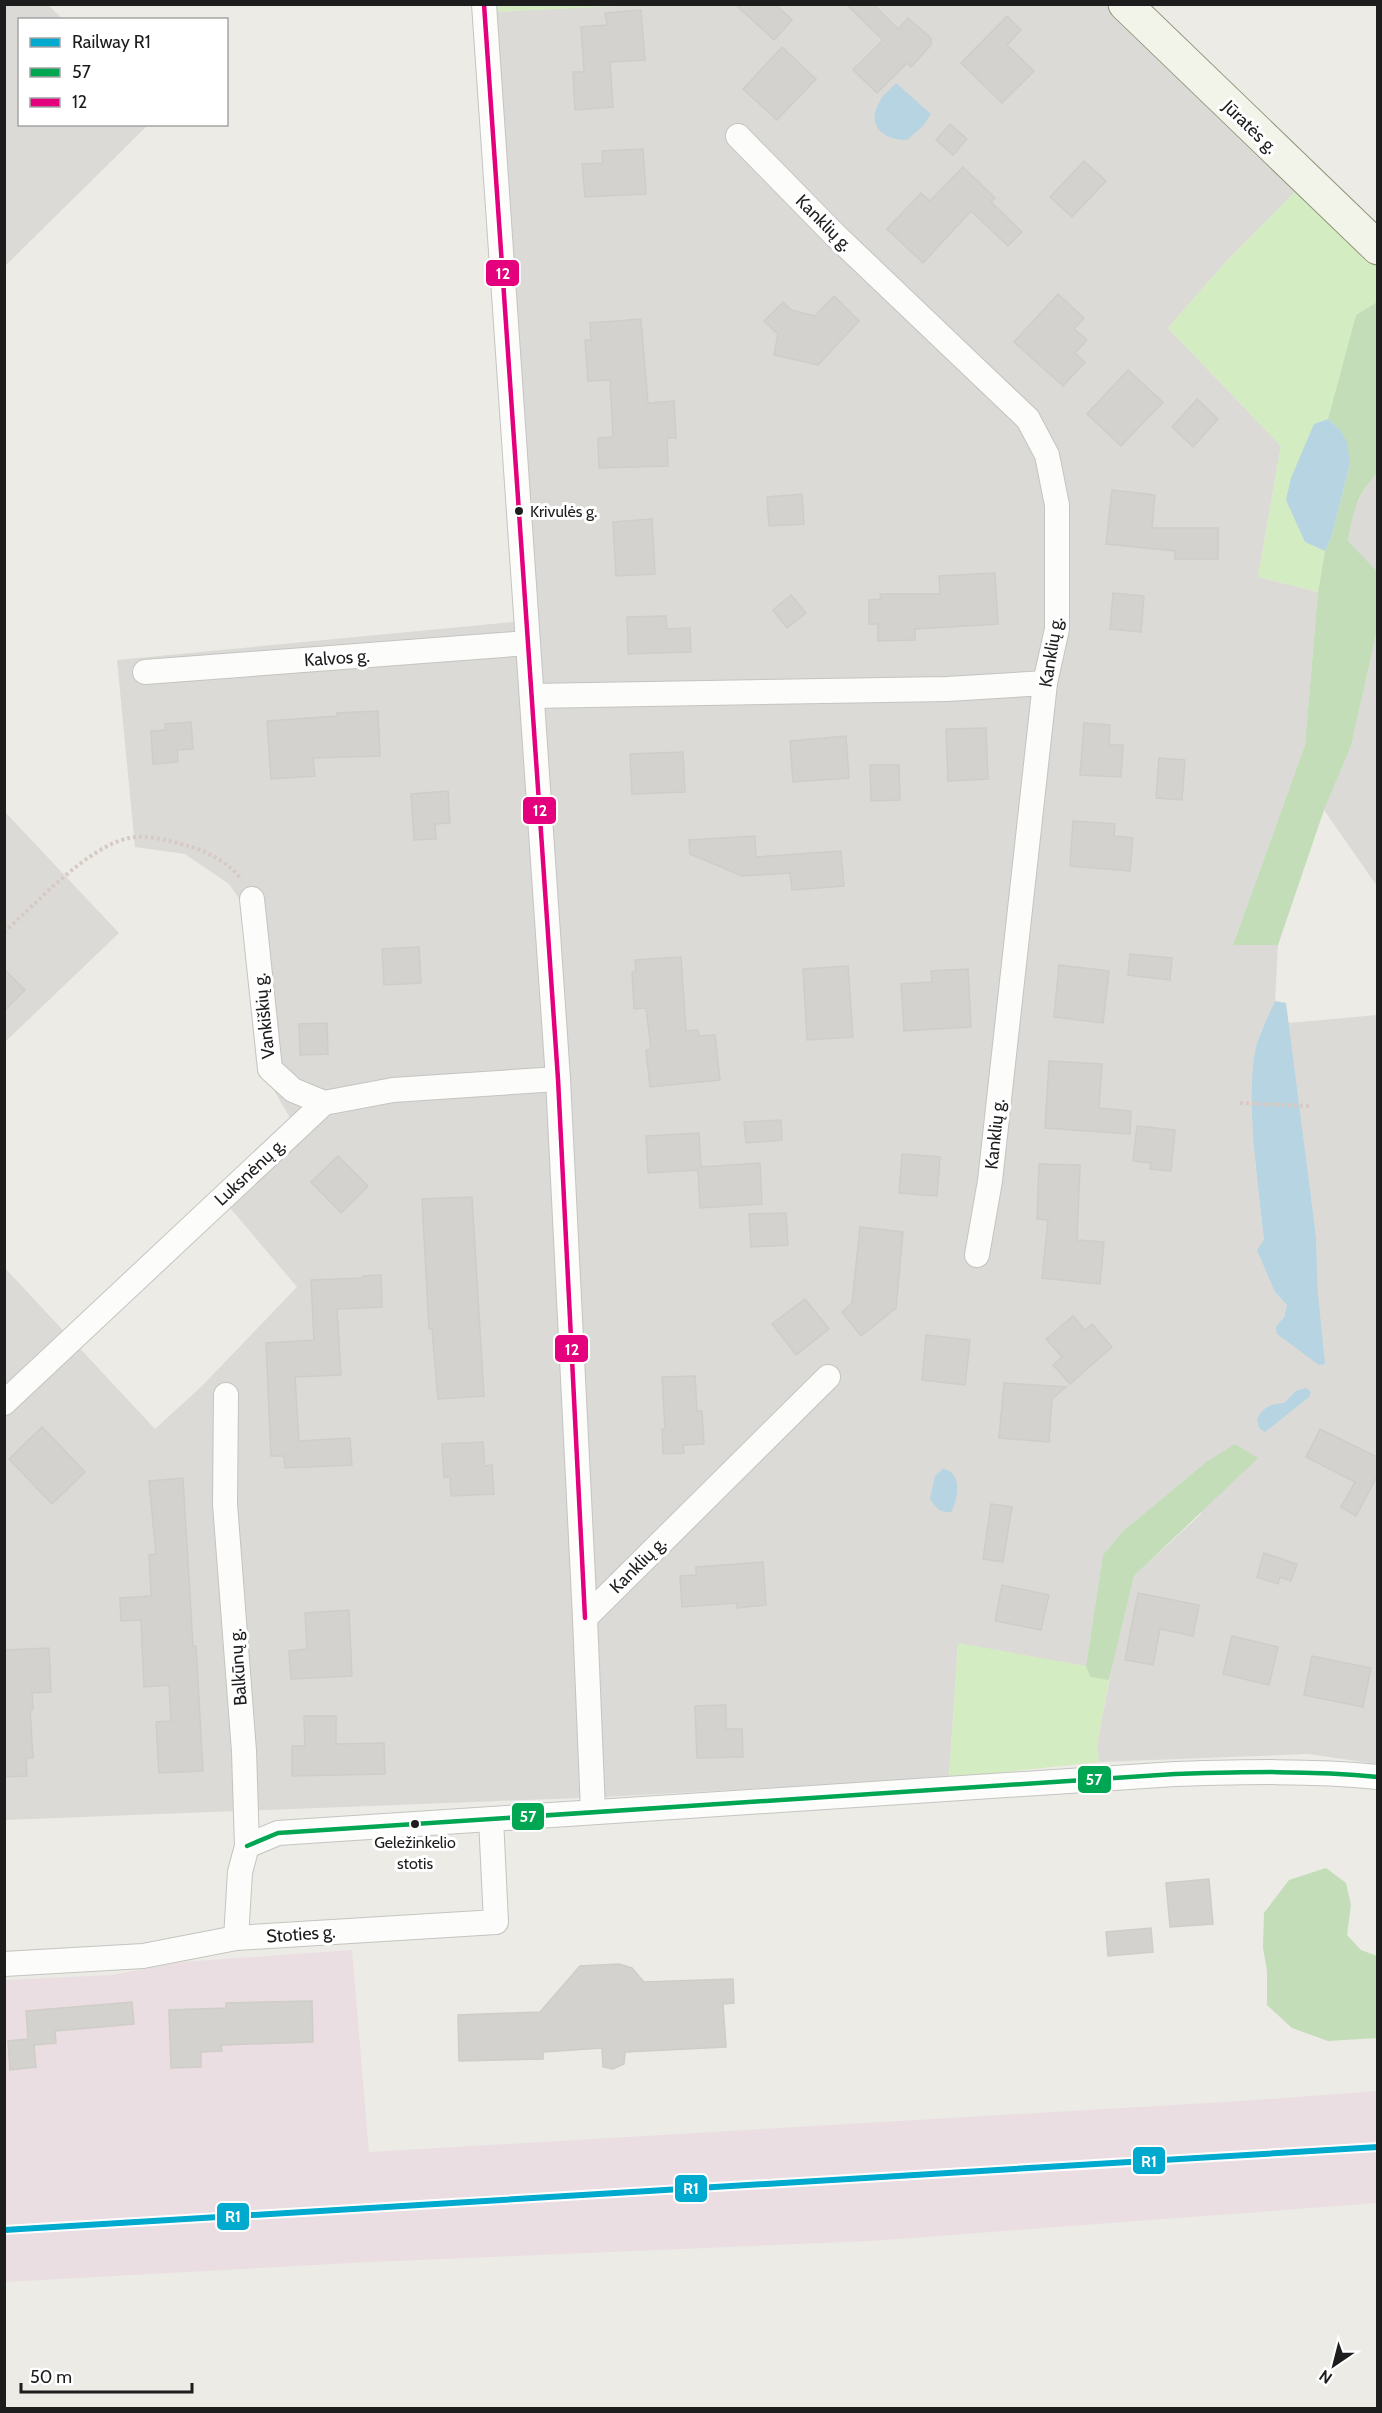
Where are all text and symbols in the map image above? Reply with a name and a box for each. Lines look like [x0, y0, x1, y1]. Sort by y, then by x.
legend [18, 18, 228, 126]
text: Railway R1 [72, 31, 151, 53]
text: 57 [72, 61, 91, 83]
text: 12 [72, 91, 87, 113]
street label: Jūratės g. [1217, 95, 1282, 158]
street label: Kanklių g. [791, 190, 857, 256]
line badge: 12 [485, 259, 520, 287]
text: 12 [496, 264, 510, 283]
place label: Krivulės g. [530, 502, 597, 521]
marker: Krivulės g. [513, 505, 525, 517]
street label: Kanklių g. [1035, 615, 1067, 689]
street label: Kalvos g. [303, 645, 371, 671]
line badge: 12 [522, 796, 557, 825]
text: 12 [533, 801, 547, 820]
street label: Vankiškių g. [249, 972, 279, 1060]
street label: Kanklių g. [980, 1097, 1010, 1171]
street label: Luksnėnų g. [210, 1133, 290, 1211]
line badge: 12 [554, 1334, 589, 1363]
text: 12 [565, 1340, 579, 1359]
street label: Kanklių g. [605, 1532, 671, 1598]
street label: Balkūnų g. [224, 1628, 252, 1706]
line badge: 57 [1077, 1765, 1112, 1794]
text: 57 [1086, 1770, 1103, 1789]
line badge: 57 [511, 1802, 545, 1831]
text: 57 [520, 1807, 537, 1826]
marker: Geležinkelio stotis [409, 1818, 421, 1830]
place label: Geležinkelio stotis [374, 1833, 456, 1873]
street label: Stoties g. [266, 1921, 336, 1947]
line badge: R1 [1132, 2146, 1166, 2175]
text: R1 [1141, 2152, 1157, 2171]
line badge: R1 [674, 2174, 708, 2203]
text: R1 [683, 2179, 699, 2198]
line badge: R1 [216, 2202, 250, 2231]
text: R1 [225, 2207, 241, 2226]
north arrow [1304, 2335, 1364, 2395]
scale bar [21, 2356, 192, 2394]
text: 50 m [30, 2366, 72, 2388]
text: N [1316, 2366, 1336, 2388]

